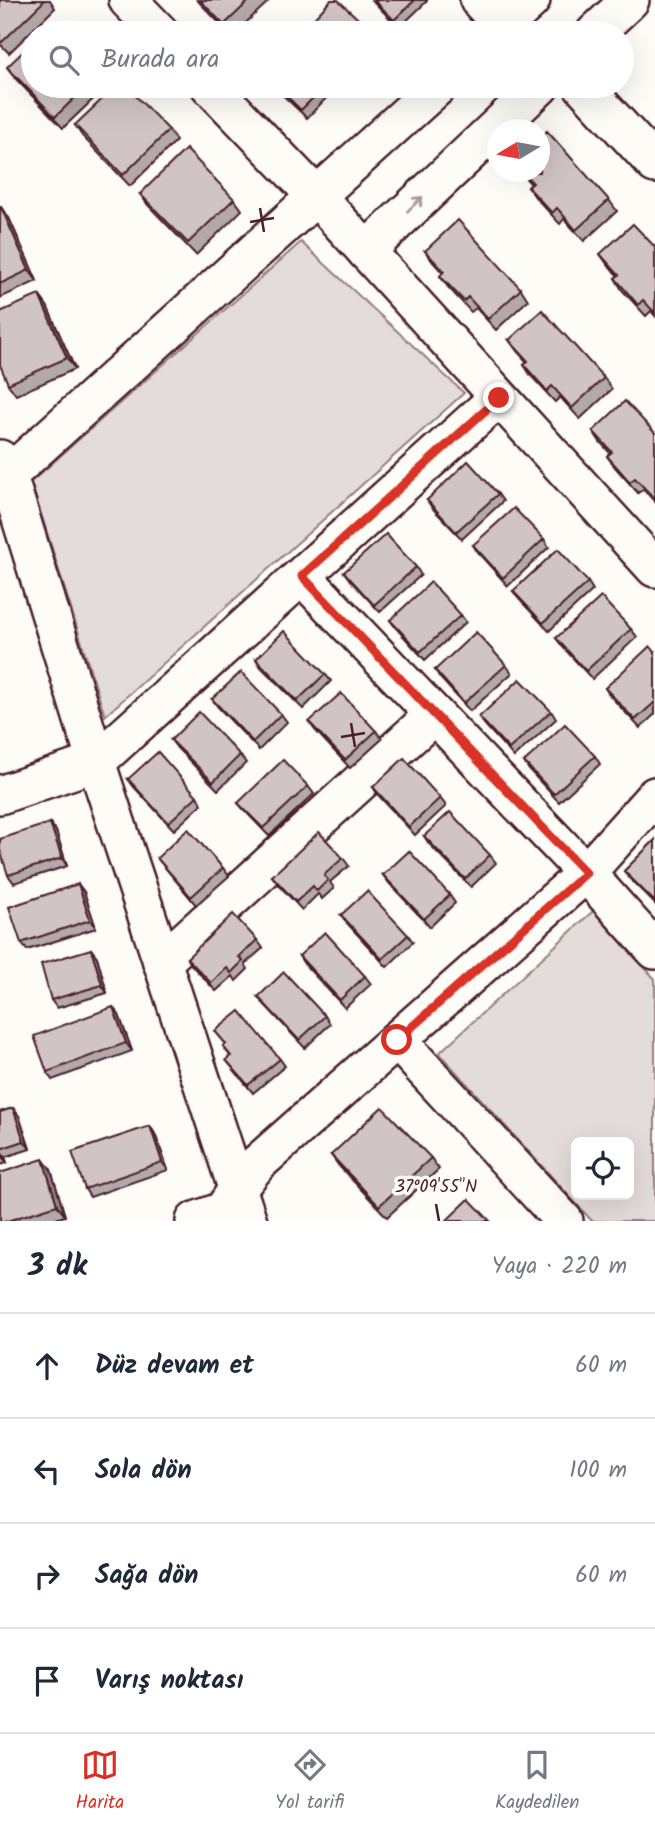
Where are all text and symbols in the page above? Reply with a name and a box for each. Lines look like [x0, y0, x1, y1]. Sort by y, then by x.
search box [21, 21, 634, 98]
text: Burada ara [101, 39, 219, 81]
icon: search [45, 41, 83, 79]
north arrow [487, 119, 550, 182]
one-way arrow [407, 195, 424, 212]
route end [483, 382, 514, 413]
route start [381, 1024, 412, 1055]
map controls [571, 1137, 634, 1200]
button: locate [571, 1137, 634, 1200]
text: 37°09'55"N [395, 1173, 477, 1202]
text: 3 dk [28, 1243, 87, 1291]
text: Yaya · 220 m [492, 1249, 627, 1285]
text: Düz devam et [95, 1345, 254, 1387]
icon: ahead [28, 1347, 66, 1385]
text: 60 m [575, 1348, 627, 1384]
text: Sola dön [95, 1450, 192, 1492]
icon: left [28, 1452, 66, 1490]
text: 100 m [569, 1453, 627, 1489]
text: Sağa dön [95, 1555, 198, 1597]
icon: right [28, 1557, 66, 1595]
text: 60 m [575, 1558, 627, 1594]
text: Varış noktası [95, 1660, 243, 1702]
icon: arrive [28, 1662, 66, 1700]
tab: Harita [75, 1746, 124, 1818]
tab: Yol tarifi [275, 1746, 344, 1818]
tab: Kaydedilen [495, 1746, 579, 1818]

